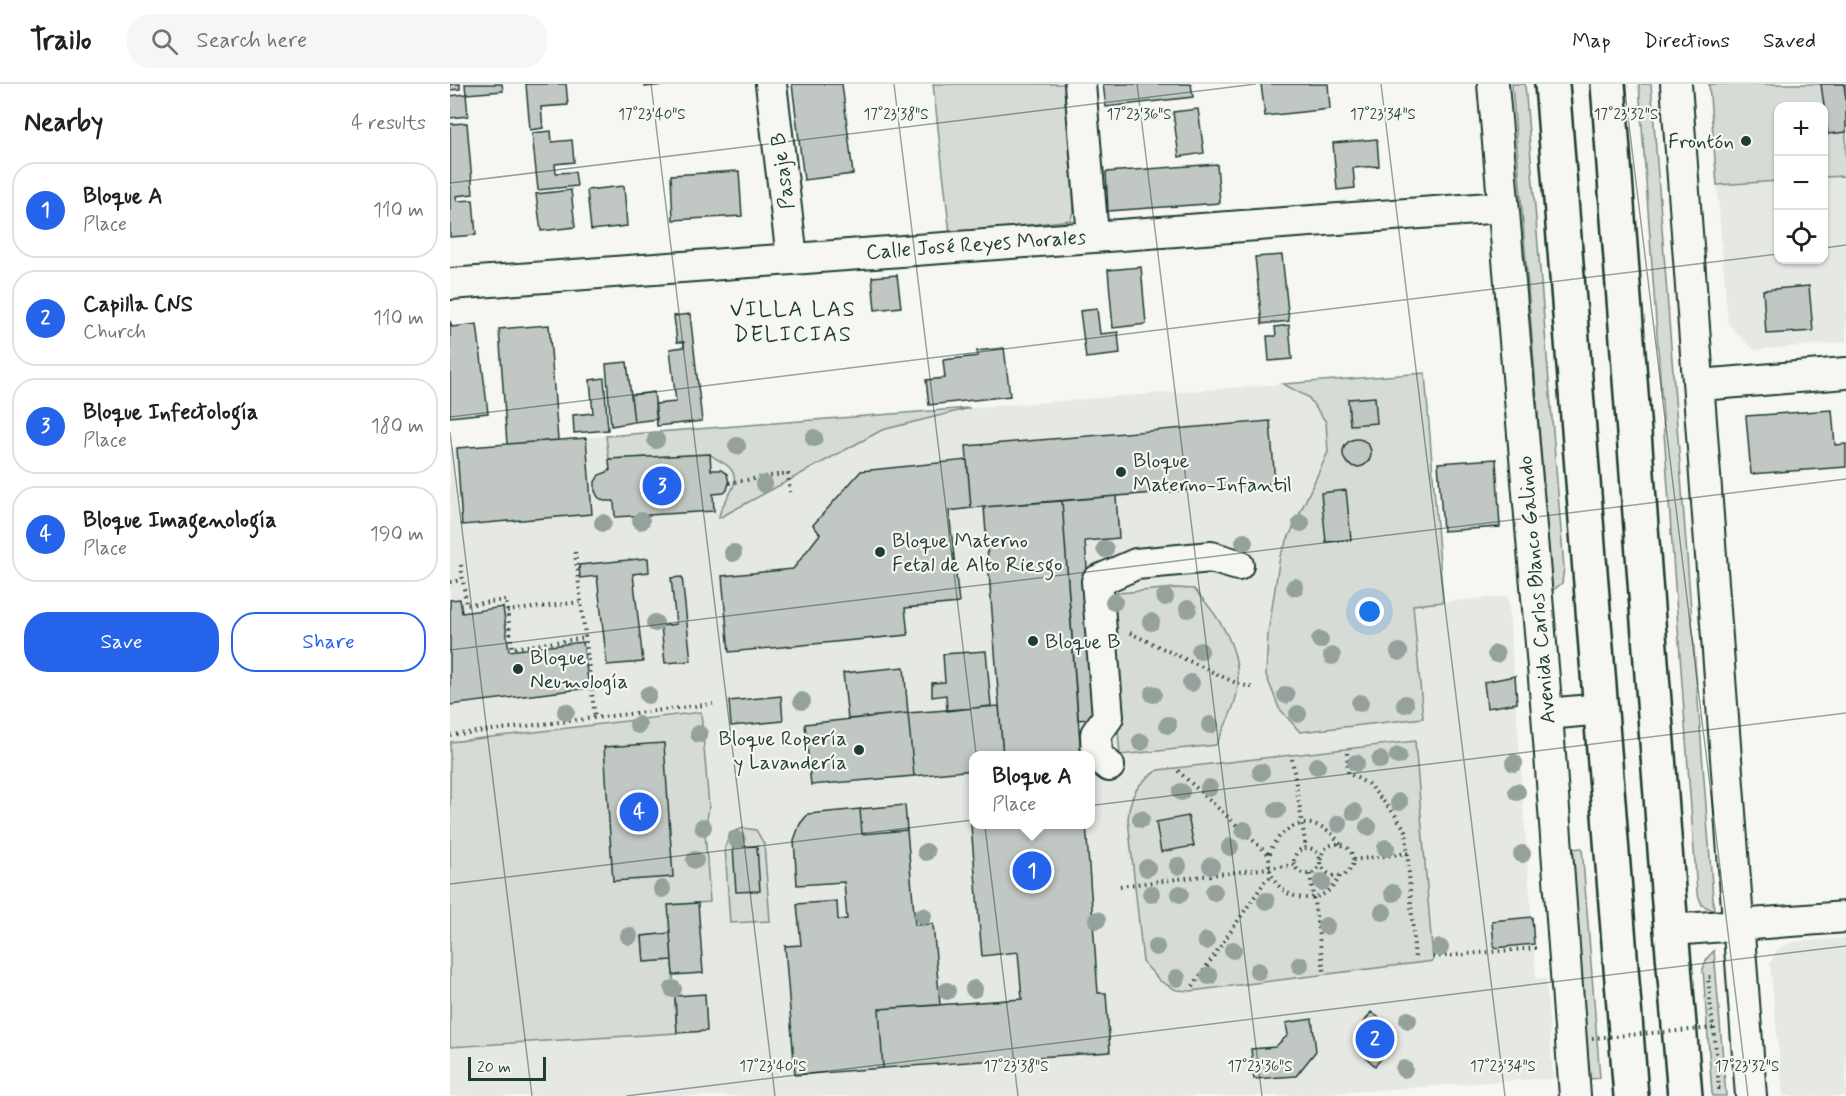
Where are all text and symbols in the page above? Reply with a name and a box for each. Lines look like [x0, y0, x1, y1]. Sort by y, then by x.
search box [127, 14, 547, 68]
text: Trailo [30, 23, 91, 60]
icon: search [148, 25, 181, 58]
text: Search here [196, 27, 307, 55]
text: Map [1572, 27, 1611, 55]
text: Directions [1644, 27, 1730, 55]
text: Saved [1763, 27, 1816, 55]
map controls [1774, 102, 1828, 264]
button: + [1774, 102, 1828, 156]
text: 17°23'40"S [618, 105, 686, 125]
text: 17°23'38"S [864, 105, 928, 125]
text: 17°23'36"S [1106, 105, 1172, 125]
text: 17°23'34"S [1350, 105, 1416, 125]
text: 17°23'32"S [1594, 105, 1658, 125]
text: Nearby [24, 106, 103, 140]
text: 4 results [351, 110, 426, 137]
place label: Frontón [1668, 128, 1734, 156]
street label: Pasaje B [764, 131, 802, 211]
marker: Frontón [1739, 134, 1753, 148]
button: − [1774, 156, 1828, 210]
text: Bloque A [83, 183, 163, 211]
text: 1 [41, 197, 50, 224]
text: 110 m [373, 197, 424, 224]
button: locate [1774, 210, 1828, 264]
text: Place [83, 211, 127, 238]
street label: Calle José Reyes Morales [865, 223, 1087, 267]
text: Capilla CNS [83, 291, 193, 319]
district label: VILLA LAS DELICIAS [730, 296, 856, 349]
text: 2 [41, 305, 50, 332]
text: 110 m [373, 305, 424, 332]
text: Church [83, 319, 146, 346]
text: Bloque Infectología [83, 399, 258, 427]
text: 3 [41, 413, 50, 440]
text: 180 m [371, 413, 424, 440]
text: Place [83, 427, 127, 454]
place label: Bloque Materno-Infantil [1133, 447, 1292, 499]
street label: Avenida Carlos Blanco Galindo [1511, 455, 1563, 725]
pin: 3 [642, 464, 682, 508]
marker: Bloque Materno-Infantil [1114, 465, 1128, 479]
text: Bloque Imagenología [83, 507, 277, 535]
text: 4 [40, 521, 51, 548]
text: 190 m [370, 521, 424, 548]
place label: Bloque Materno Fetal de Alto Riesgo [892, 527, 1063, 581]
text: Place [83, 535, 127, 562]
marker: Bloque Materno Fetal de Alto Riesgo [873, 545, 887, 559]
your location [1355, 597, 1384, 626]
button: Save [24, 612, 219, 672]
button: Share [231, 612, 426, 672]
place label: Bloque B [1045, 628, 1120, 656]
marker: Bloque B [1026, 634, 1040, 648]
place label: Bloque Neumología [530, 644, 628, 696]
marker: Bloque Neumología [511, 662, 525, 676]
place label: Bloque Ropería y Lavandería [719, 725, 847, 777]
marker: Bloque Ropería y Lavandería [852, 743, 866, 757]
popup [969, 751, 1095, 829]
text: Bloque A [992, 763, 1072, 791]
pin: 4 [620, 790, 658, 834]
text: Place [992, 791, 1036, 818]
pin: 1 [1012, 848, 1052, 894]
pin: 2 [1356, 1016, 1394, 1062]
scale bar [468, 1054, 546, 1082]
text: 20 m [477, 1057, 511, 1078]
text: 17°23'40"S [739, 1057, 807, 1077]
text: 17°23'38"S [984, 1057, 1048, 1077]
text: 17°23'36"S [1227, 1057, 1293, 1077]
text: 17°23'34"S [1470, 1057, 1536, 1077]
text: 17°23'32"S [1715, 1057, 1779, 1077]

